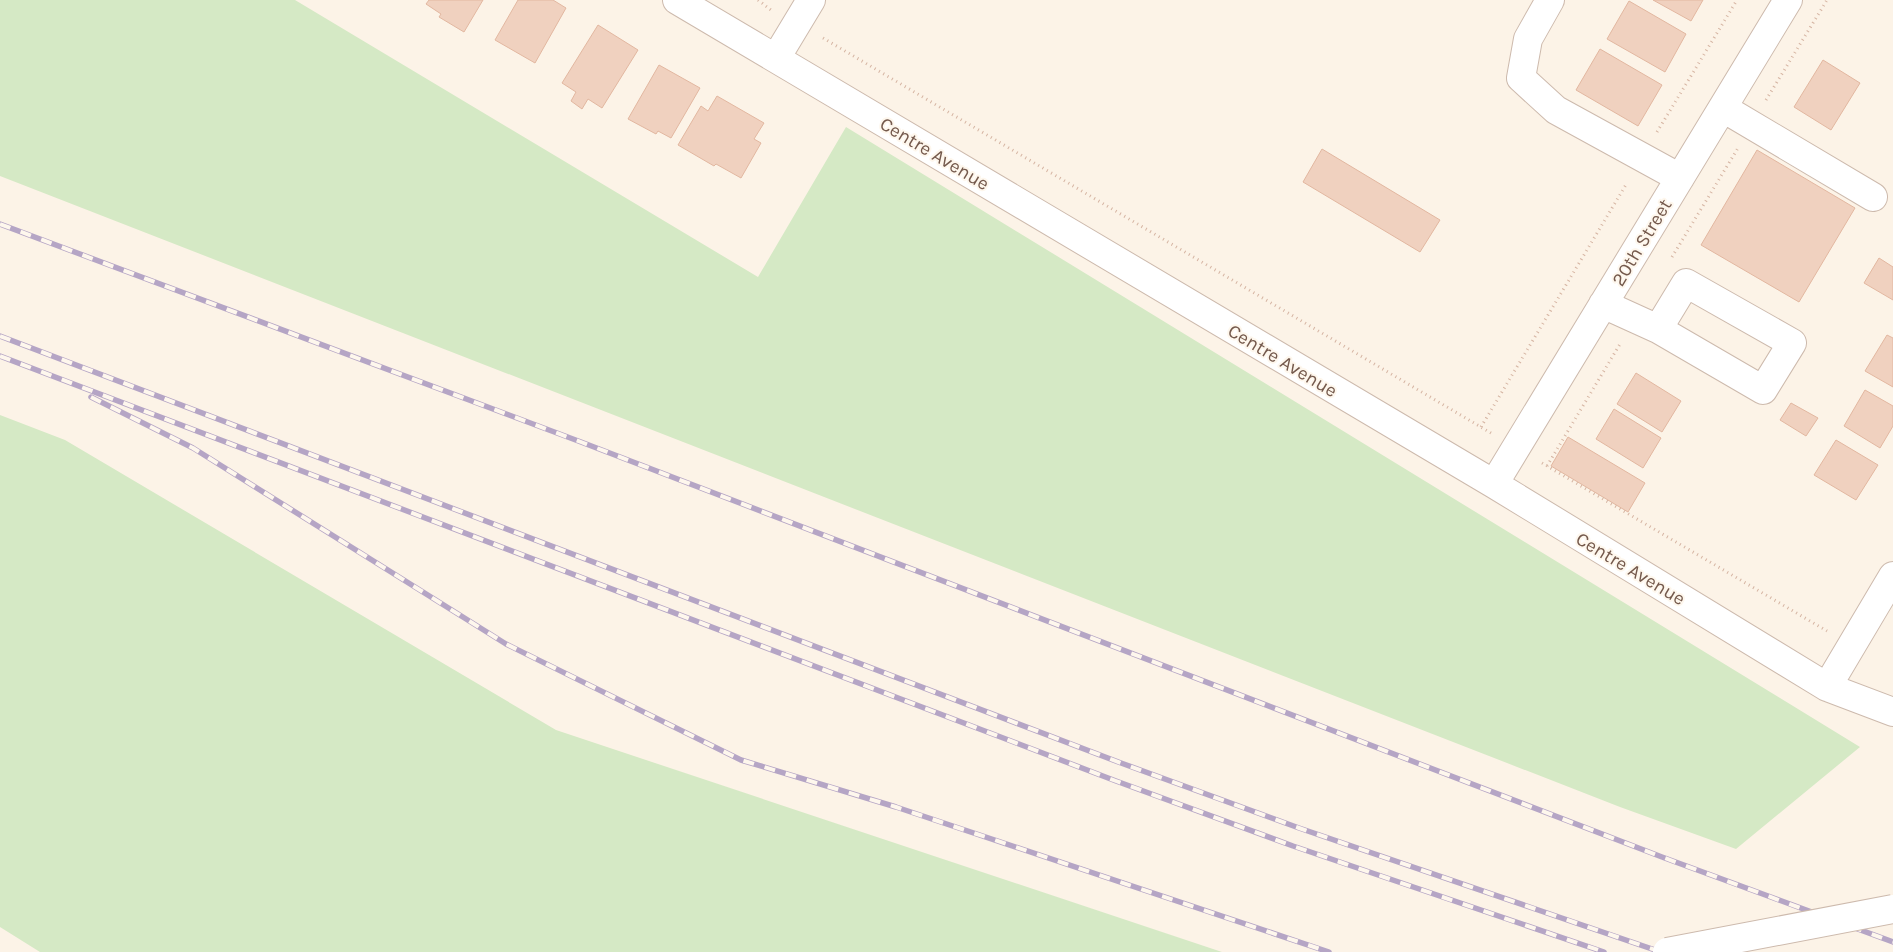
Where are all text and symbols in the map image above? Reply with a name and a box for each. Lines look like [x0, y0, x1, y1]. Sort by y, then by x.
street label: Centre Avenue [876, 113, 993, 195]
street label: 20th Street [1607, 195, 1676, 290]
street label: Centre Avenue [1224, 320, 1341, 402]
street label: Centre Avenue [1572, 528, 1689, 610]

